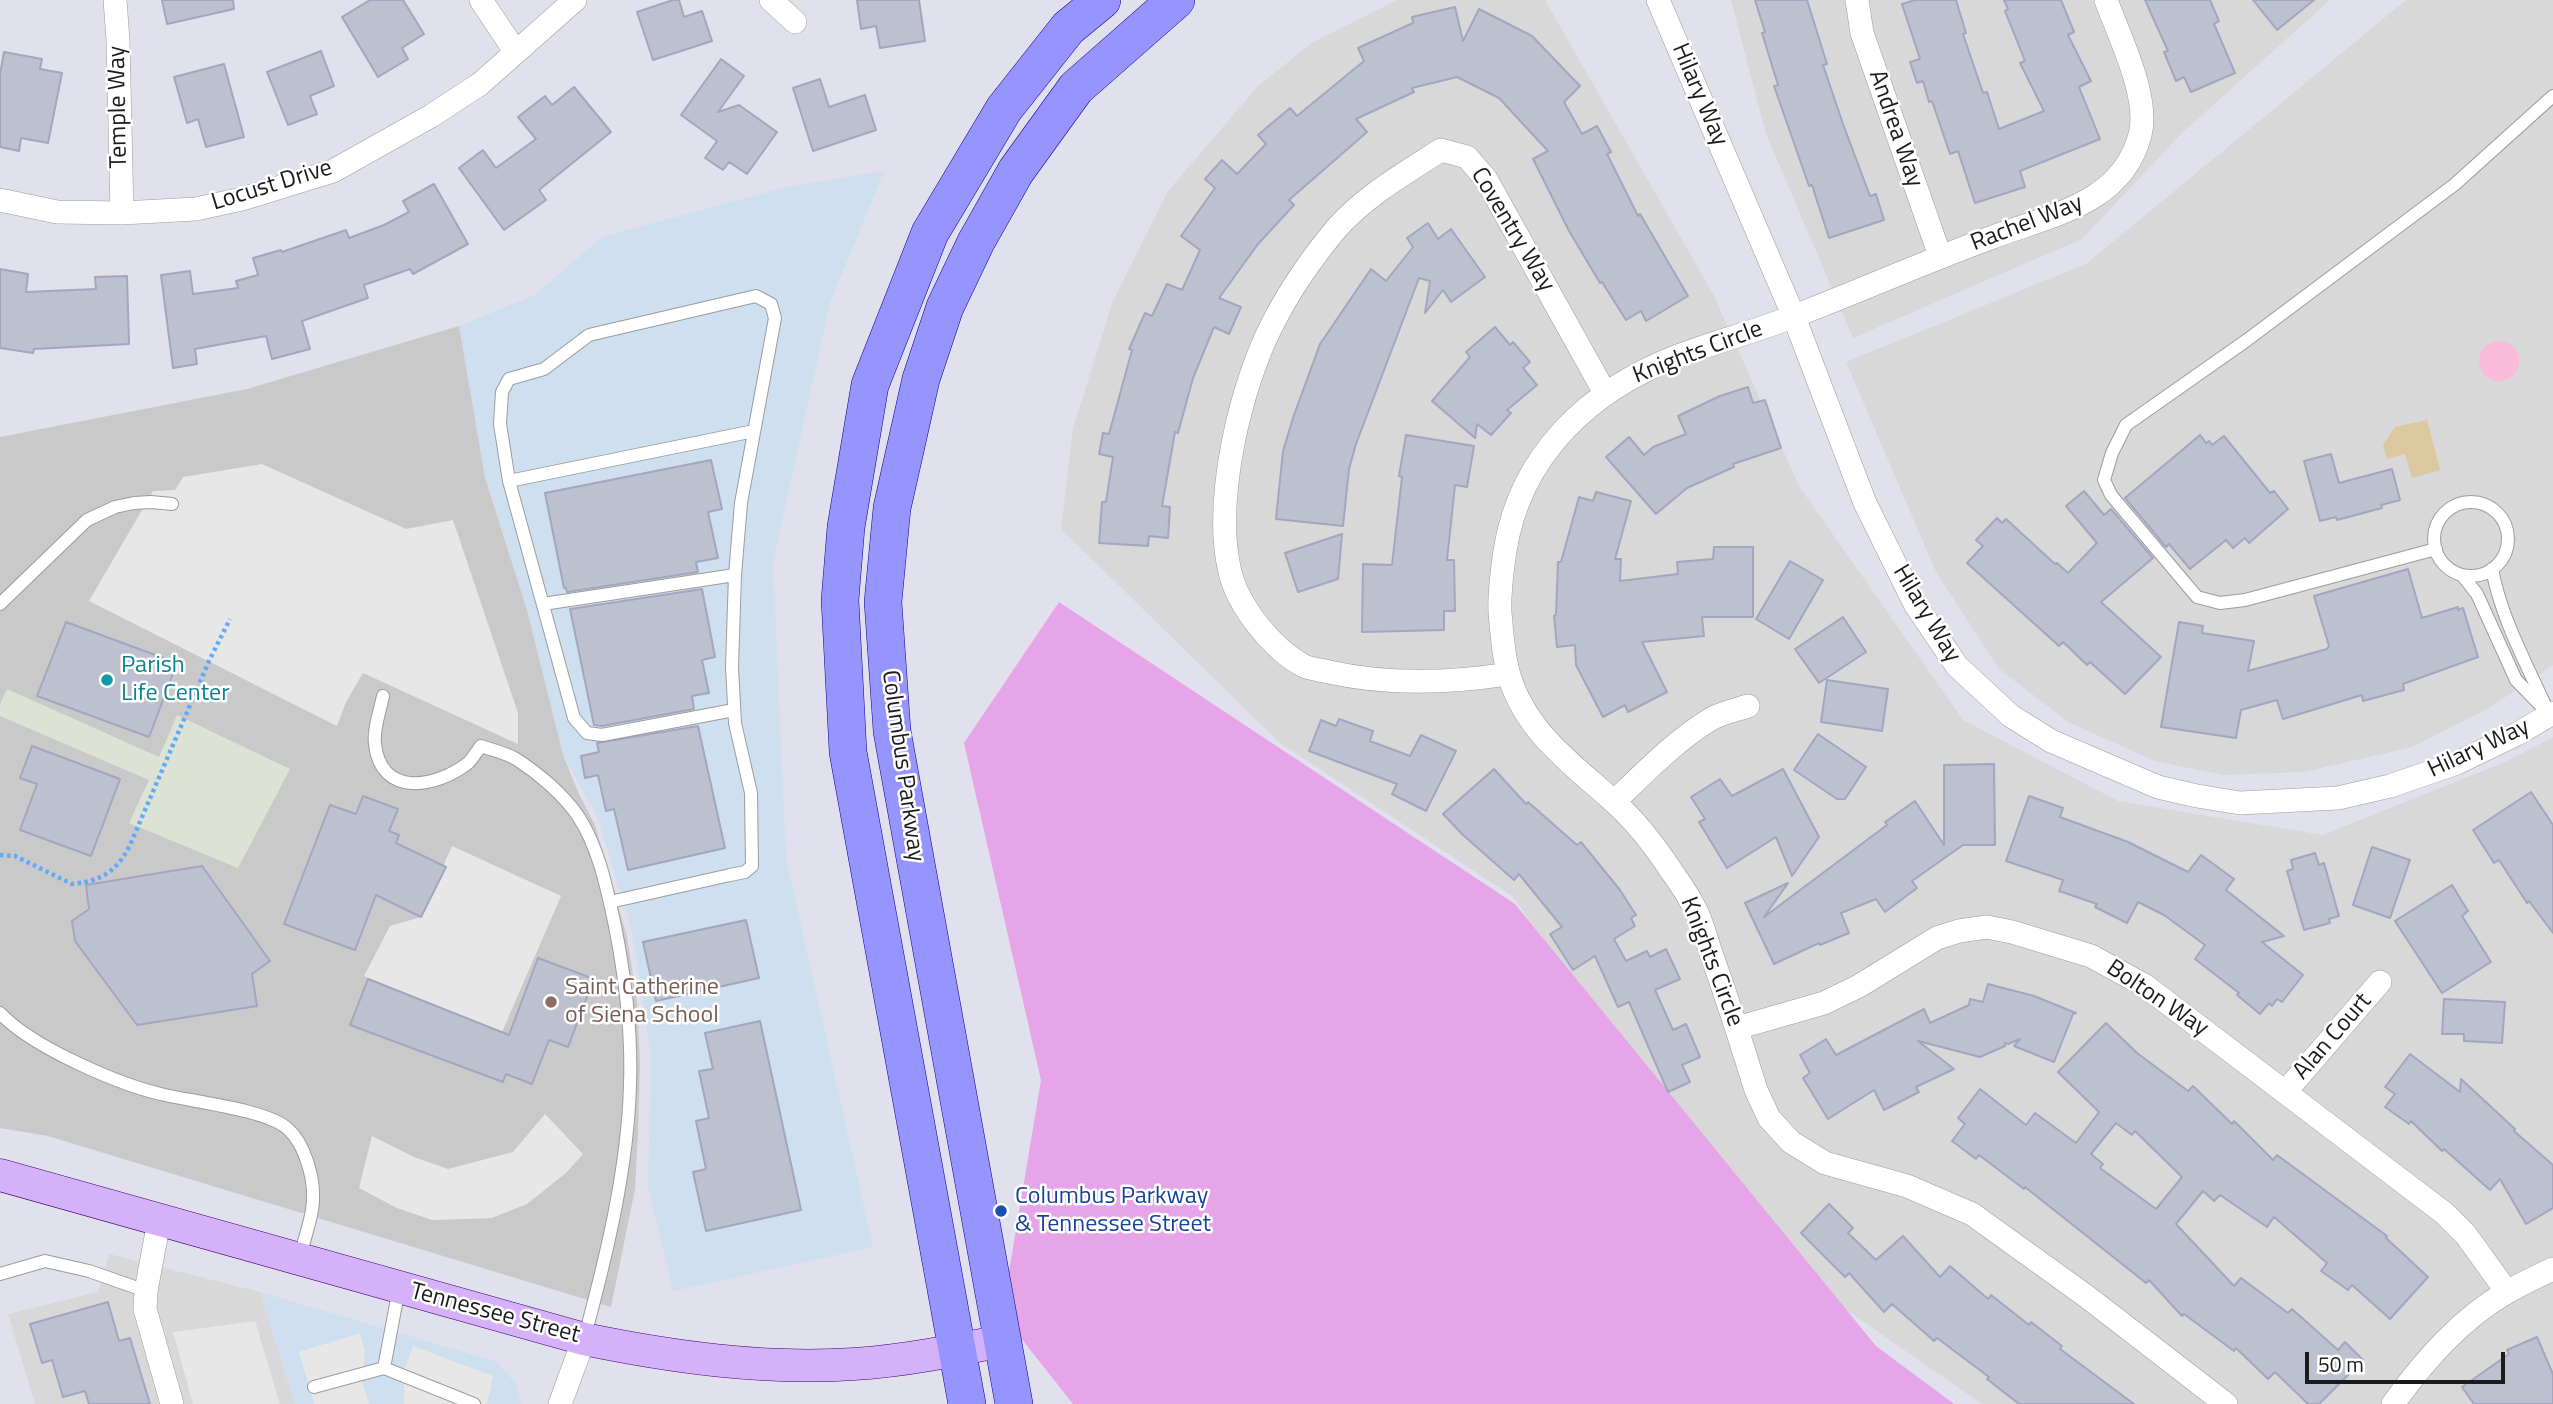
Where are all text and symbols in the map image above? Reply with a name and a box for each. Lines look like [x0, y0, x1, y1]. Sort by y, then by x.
street label: Hilary Way [1665, 39, 1733, 151]
street label: Temple Way [104, 45, 134, 169]
street label: Andrea Way [1862, 67, 1928, 191]
street label: Locust Drive [208, 154, 336, 218]
street label: Coventry Way [1464, 163, 1560, 297]
street label: Rachel Way [1967, 190, 2087, 258]
street label: Knights Circle [1629, 315, 1767, 391]
street label: Hilary Way [1886, 560, 1966, 668]
place label: Parish Life Center [121, 652, 229, 708]
street label: Columbus Parkway [874, 668, 930, 864]
marker: Parish Life Center [99, 672, 115, 688]
street label: Hilary Way [2424, 713, 2534, 785]
street label: Knights Circle [1673, 893, 1749, 1031]
street label: Bolton Way [2101, 954, 2213, 1044]
place label: Saint Catherine of Siena School [565, 974, 719, 1030]
street label: Alan Court [2288, 988, 2378, 1086]
marker: Saint Catherine of Siena School [543, 994, 559, 1010]
place label: Columbus Parkway & Tennessee Street [1015, 1183, 1211, 1239]
marker: Columbus Parkway & Tennessee Street [993, 1203, 1009, 1219]
street label: Tennessee Street [407, 1278, 583, 1350]
scale bar [2308, 1338, 2508, 1382]
text: 50 m [2318, 1348, 2364, 1380]

